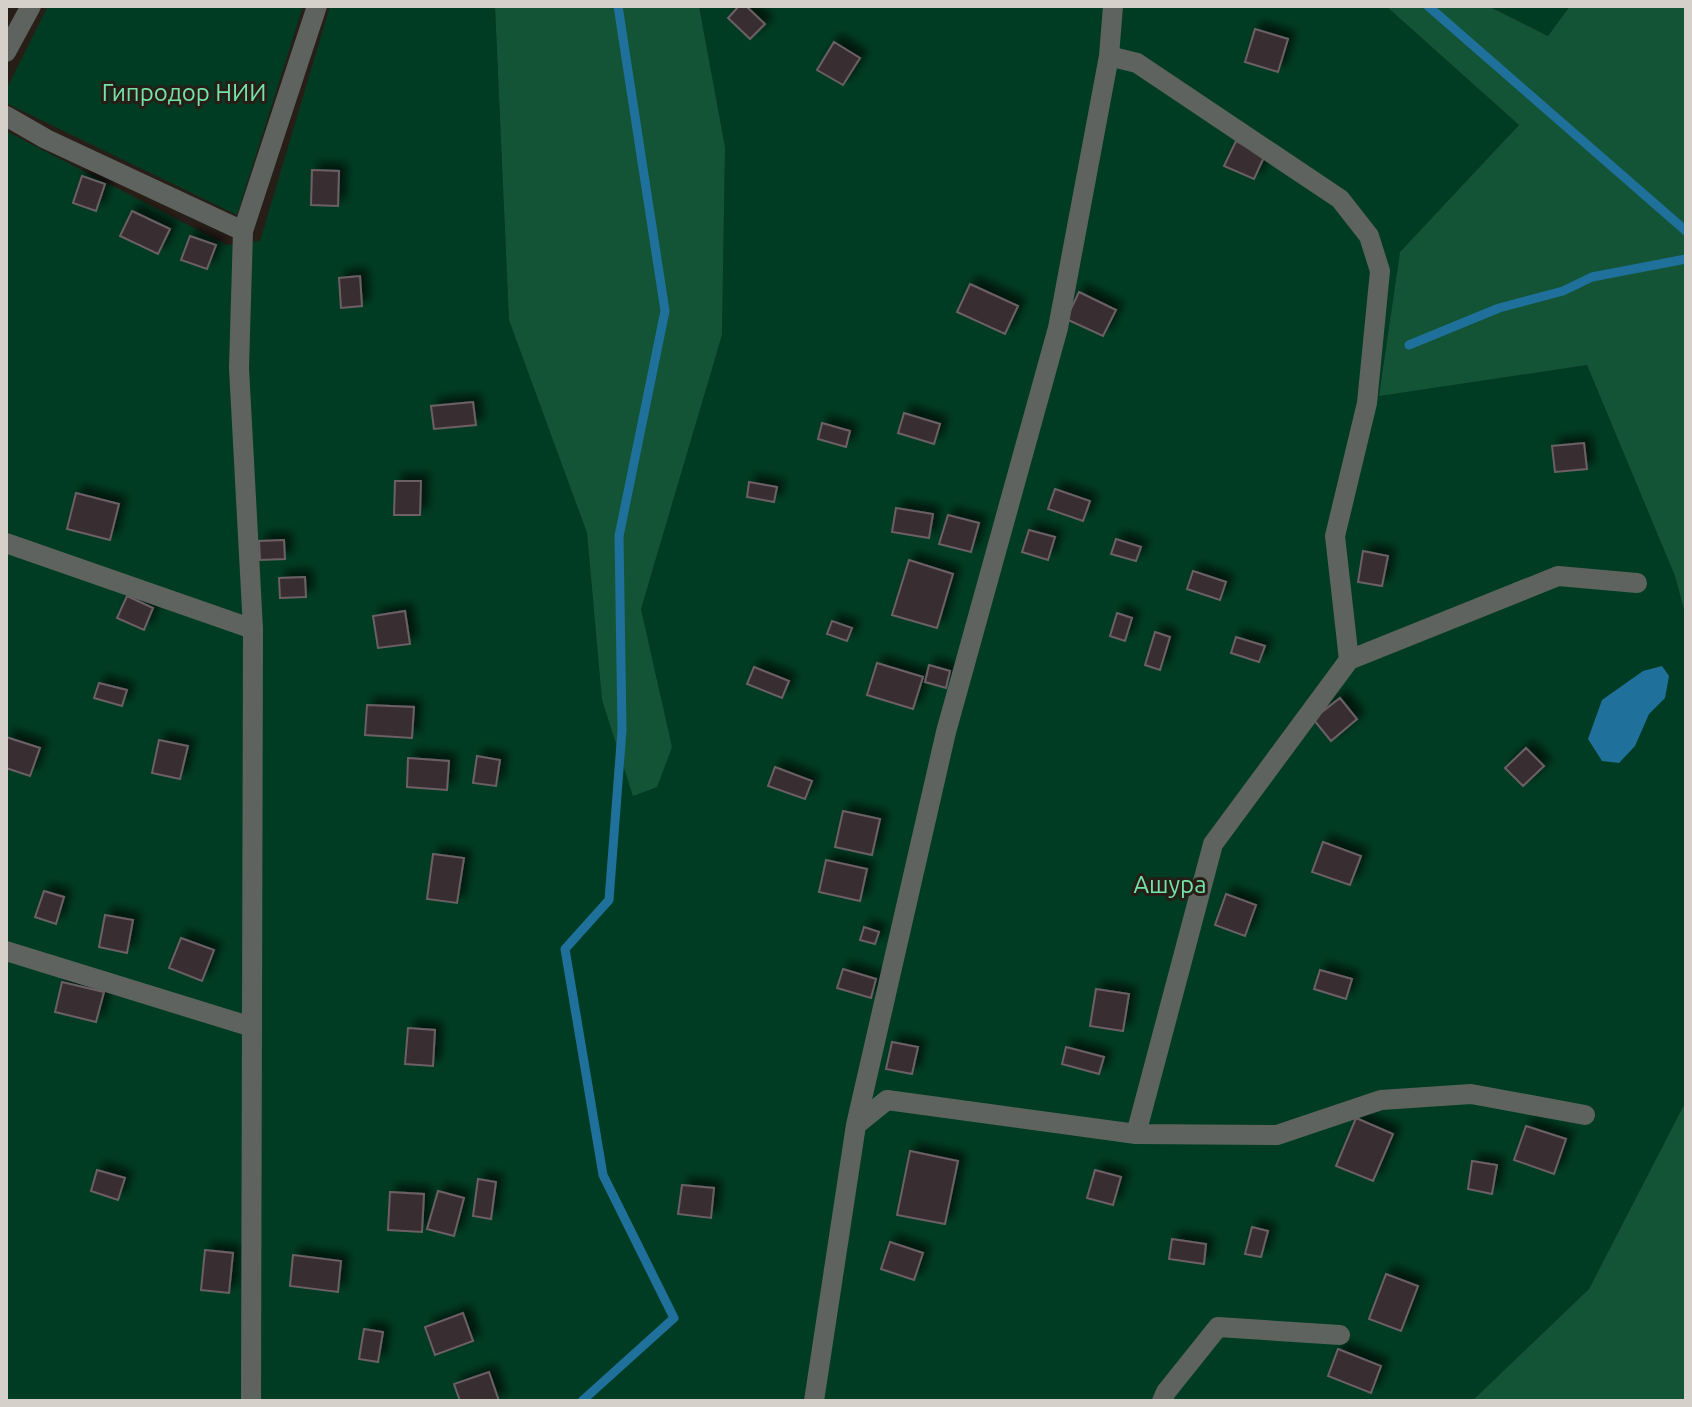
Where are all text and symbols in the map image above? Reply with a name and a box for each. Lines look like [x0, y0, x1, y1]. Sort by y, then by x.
park label: Гипродор НИИ [102, 79, 266, 106]
park label: Ашура [1133, 871, 1207, 898]

